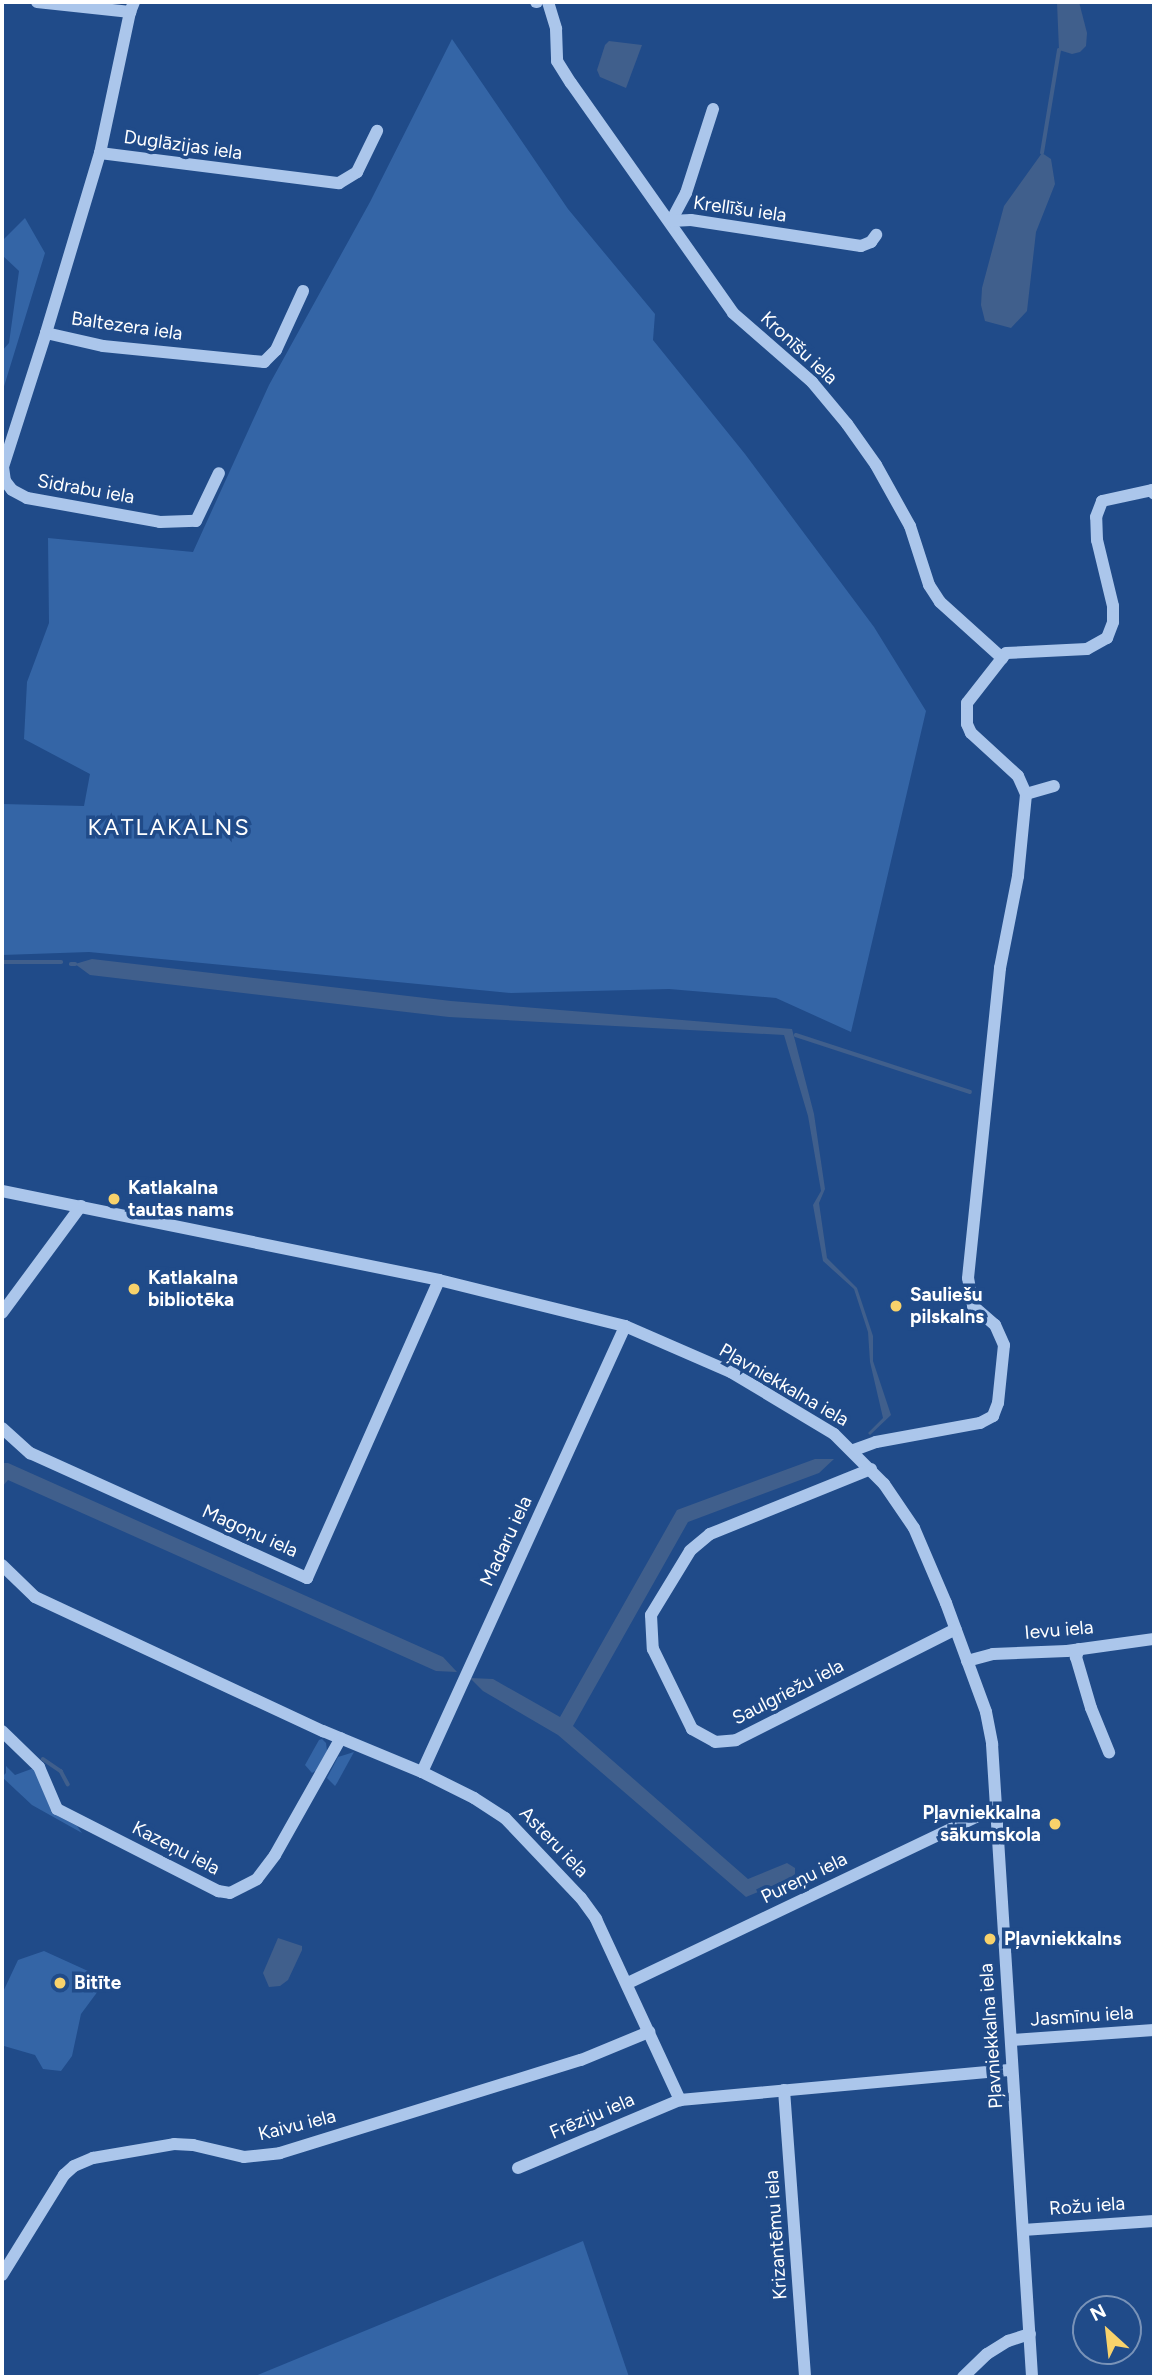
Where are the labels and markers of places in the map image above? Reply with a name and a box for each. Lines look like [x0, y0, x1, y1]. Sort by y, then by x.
place label: Katlakalna tautas nams [128, 1177, 234, 1221]
marker: Katlakalna tautas nams [106, 1191, 122, 1207]
place label: Katlakalna bibliotēka [148, 1267, 238, 1311]
marker: Katlakalna bibliotēka [126, 1281, 142, 1297]
place label: Sauliešu pilskalns [910, 1284, 984, 1328]
marker: Sauliešu pilskalns [888, 1298, 904, 1314]
place label: Pļavniekkalna sākumskola [922, 1802, 1041, 1846]
marker: Pļavniekkalna sākumskola [1047, 1816, 1063, 1832]
place label: Pļavniekkalns [1004, 1928, 1121, 1950]
marker: Pļavniekkalns [982, 1931, 998, 1947]
place label: Bitīte [74, 1972, 121, 1994]
marker: Bitīte [52, 1975, 68, 1991]

